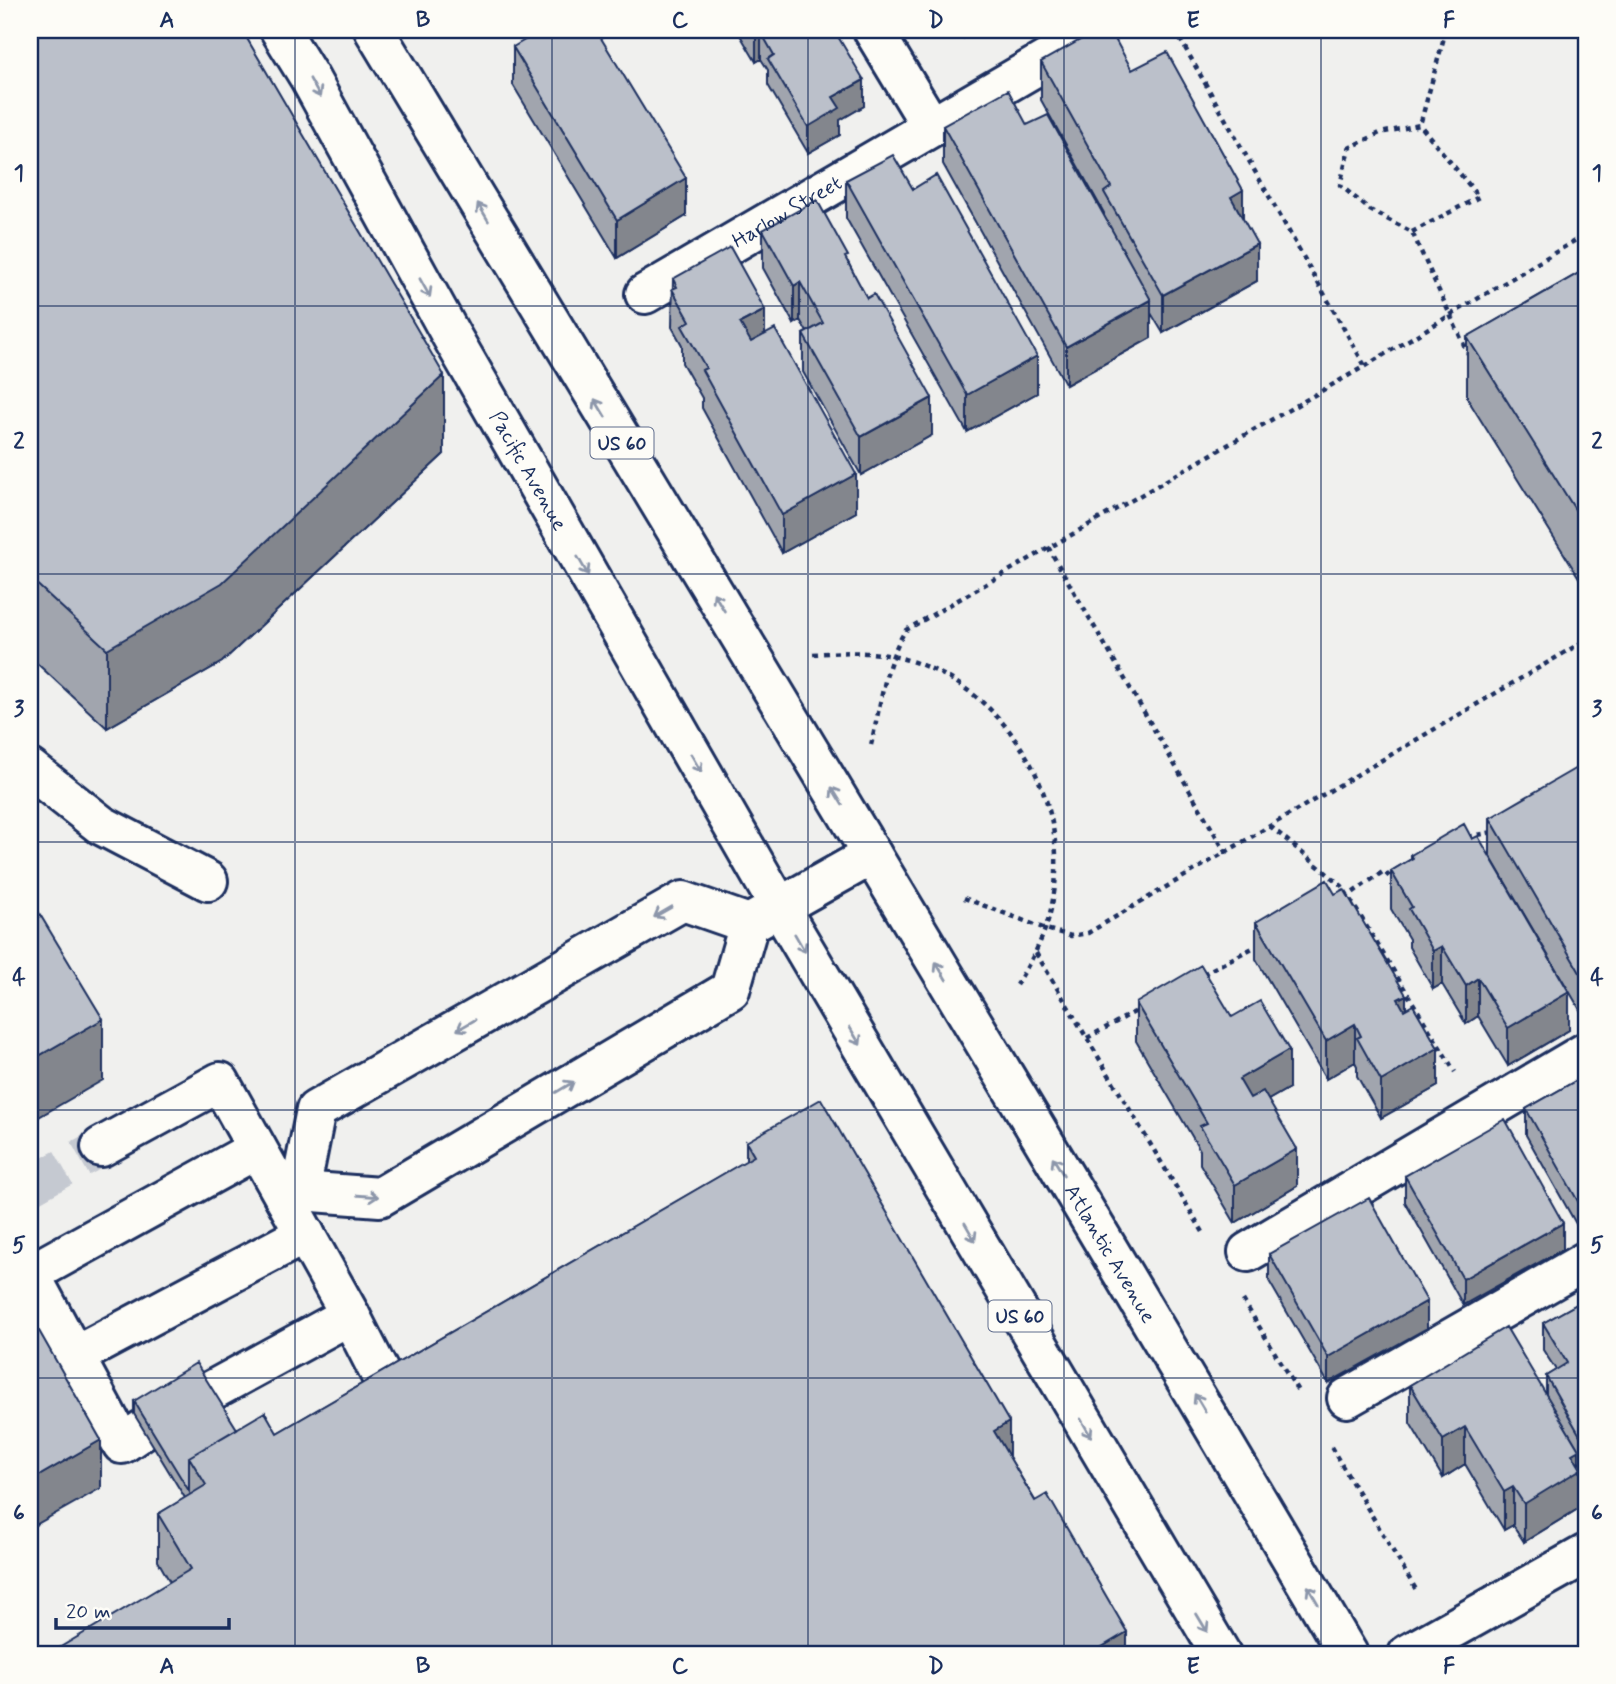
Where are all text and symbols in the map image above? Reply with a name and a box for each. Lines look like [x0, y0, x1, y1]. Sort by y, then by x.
text: A [159, 6, 175, 36]
text: B [416, 6, 431, 36]
text: C [672, 6, 689, 36]
text: D [928, 6, 944, 36]
text: E [1186, 6, 1200, 36]
text: F [1443, 6, 1455, 36]
one-way arrow [308, 78, 322, 98]
text: 1 [14, 159, 24, 189]
text: 1 [1592, 159, 1602, 189]
street label: Harlow Street [727, 169, 847, 255]
one-way arrow [476, 203, 490, 223]
one-way arrow [418, 277, 432, 297]
one-way arrow [593, 398, 607, 418]
street label: Pacific Avenue [482, 406, 573, 536]
text: 2 [13, 427, 25, 457]
text: 2 [1591, 427, 1603, 457]
road number: US 60 [590, 428, 654, 458]
one-way arrow [577, 555, 590, 576]
one-way arrow [711, 592, 725, 612]
text: 3 [14, 695, 25, 725]
text: 3 [1592, 695, 1603, 725]
one-way arrow [689, 753, 703, 773]
one-way arrow [830, 786, 844, 806]
one-way arrow [654, 905, 674, 919]
one-way arrow [793, 932, 807, 952]
one-way arrow [934, 961, 948, 981]
text: 4 [12, 963, 26, 993]
text: 4 [1590, 963, 1604, 993]
one-way arrow [456, 1018, 476, 1032]
one-way arrow [848, 1025, 862, 1045]
one-way arrow [555, 1080, 575, 1094]
one-way arrow [1051, 1157, 1065, 1177]
street label: Atlantic Avenue [1057, 1179, 1162, 1329]
one-way arrow [356, 1190, 379, 1203]
one-way arrow [964, 1221, 978, 1241]
text: 5 [12, 1231, 26, 1261]
text: 5 [1590, 1231, 1604, 1261]
road number: US 60 [988, 1300, 1052, 1332]
one-way arrow [1193, 1394, 1207, 1414]
one-way arrow [1079, 1417, 1093, 1437]
text: 6 [13, 1499, 25, 1529]
text: 6 [1591, 1499, 1603, 1529]
scale bar [56, 1586, 229, 1630]
one-way arrow [1306, 1586, 1320, 1606]
text: 20 m [66, 1598, 111, 1626]
one-way arrow [1196, 1613, 1210, 1633]
text: A [159, 1652, 175, 1682]
text: B [416, 1652, 431, 1682]
text: C [672, 1652, 689, 1682]
text: D [928, 1652, 944, 1682]
text: E [1186, 1652, 1200, 1682]
text: F [1443, 1652, 1455, 1682]

